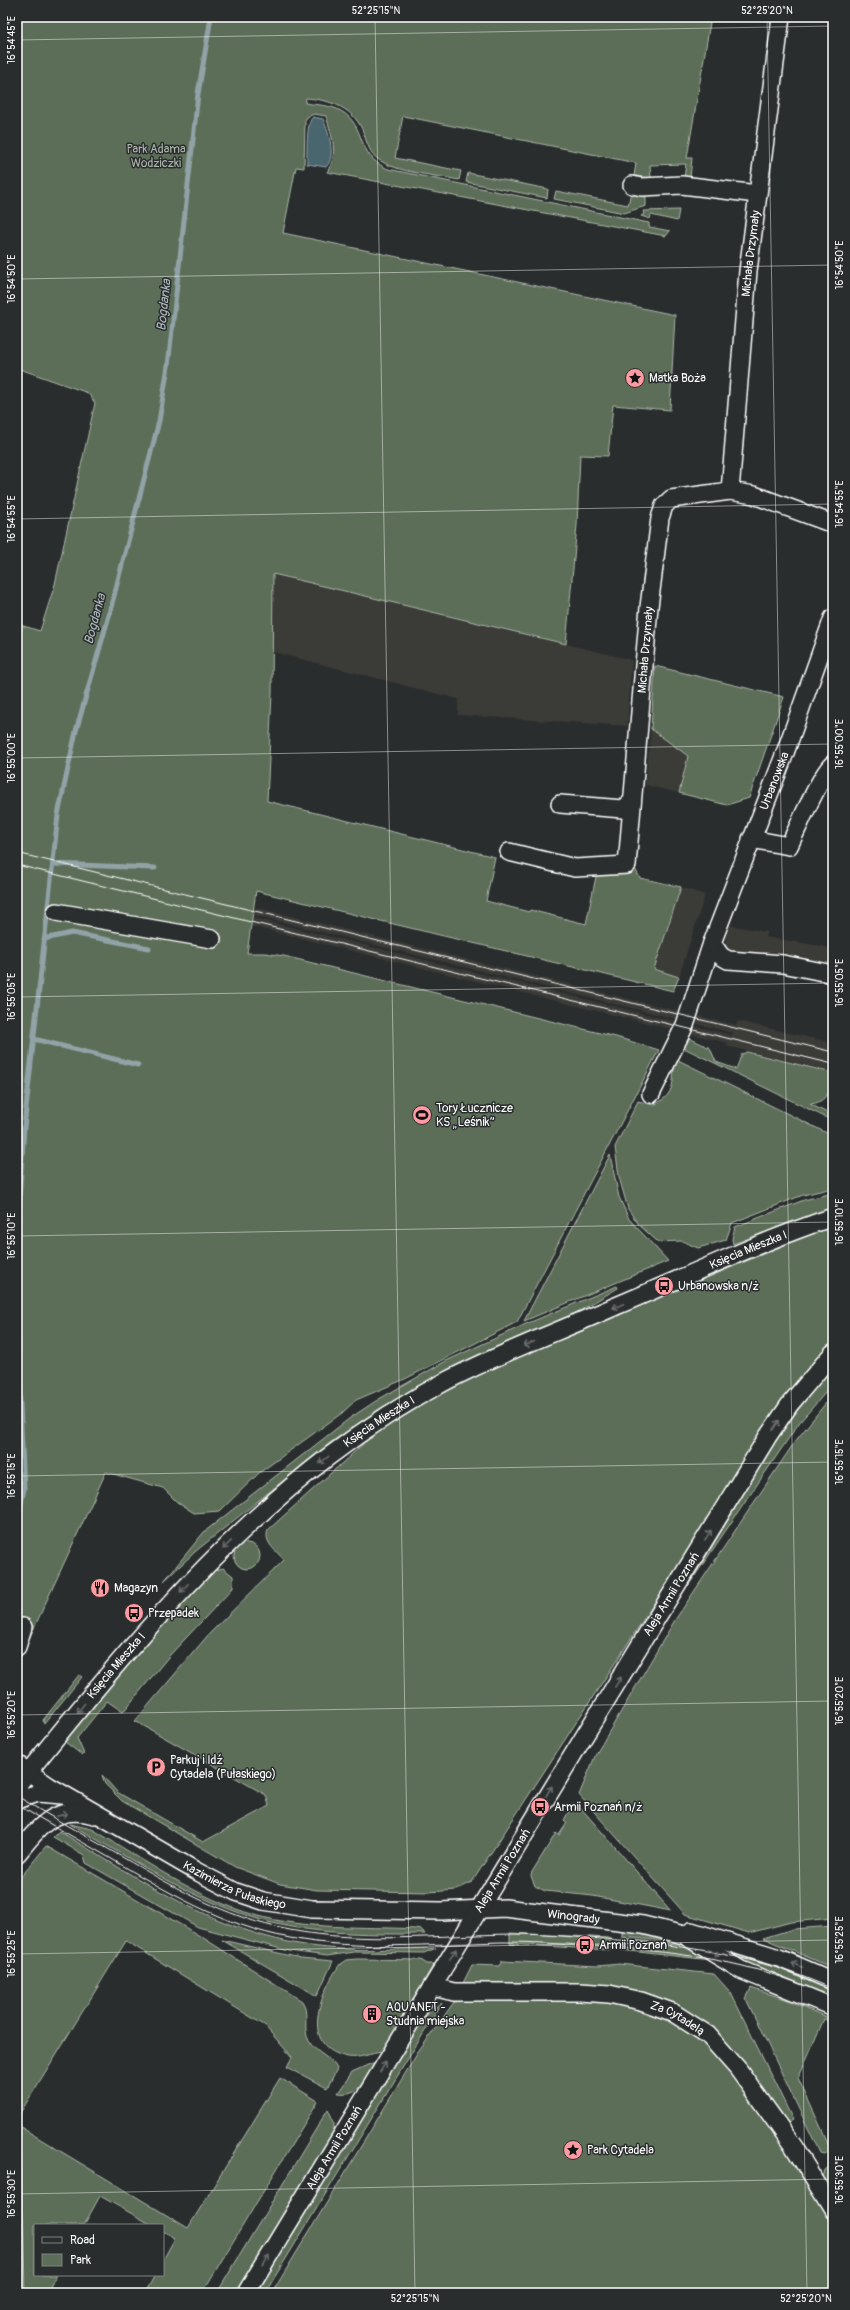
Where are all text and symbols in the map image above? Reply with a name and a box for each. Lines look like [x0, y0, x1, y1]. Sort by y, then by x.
text: 52°25'15"N [352, 5, 401, 17]
text: 52°25'20"N [741, 5, 793, 17]
text: 16°54'45"E [6, 16, 18, 64]
park label: Park Adama Wodziczki [126, 142, 186, 171]
street label: Michała Drzymały [738, 210, 763, 297]
text: 16°54'50"E [834, 241, 846, 289]
text: 16°54'50"E [6, 255, 18, 303]
water label: Bogdanka [153, 277, 175, 332]
place icon: Matka Boża [624, 367, 646, 389]
place label: Matka Boża [649, 371, 706, 386]
text: 16°54'55"E [834, 480, 846, 528]
text: 16°54'55"E [6, 495, 18, 543]
water label: Bogdanka [81, 591, 110, 646]
street label: Michała Drzymały [634, 606, 657, 694]
text: 16°55'00"E [834, 719, 846, 769]
text: 16°55'00"E [6, 733, 18, 783]
street label: Urbanowska [756, 749, 792, 812]
text: 16°55'05"E [834, 959, 846, 1007]
text: 16°55'05"E [6, 973, 18, 1021]
place label: Tory Łucznicze KS „Leśnik” [436, 1101, 513, 1130]
sports icon: Tory Łucznicze KS „Leśnik” [411, 1104, 433, 1126]
text: 16°55'10"E [834, 1199, 846, 1245]
text: 16°55'10"E [6, 1213, 18, 1259]
street label: Księcia Mieszka I [707, 1227, 789, 1272]
bus stop icon: Urbanowska n/ż [653, 1275, 675, 1297]
place label: Urbanowska n/ż [678, 1279, 759, 1294]
one-way arrow [612, 1303, 624, 1310]
one-way arrow [524, 1341, 536, 1348]
street label: Księcia Mieszka I [340, 1393, 417, 1451]
one-way arrow [772, 1420, 780, 1431]
text: 16°55'15"E [834, 1439, 846, 1485]
text: 16°55'15"E [6, 1453, 18, 1499]
one-way arrow [319, 1455, 330, 1464]
one-way arrow [704, 1529, 712, 1541]
one-way arrow [222, 1540, 232, 1550]
street label: Aleja Armii Poznań [640, 1549, 703, 1639]
restaurant icon: Magazyn [89, 1577, 111, 1599]
place label: Magazyn [114, 1581, 158, 1596]
one-way arrow [179, 1583, 189, 1593]
bus stop icon: Przepadek [123, 1602, 145, 1624]
place label: Przepadek [148, 1606, 199, 1621]
street label: Księcia Mieszka I [84, 1629, 149, 1702]
one-way arrow [614, 1676, 622, 1688]
text: 16°55'20"E [834, 1677, 846, 1725]
text: 16°55'20"E [6, 1691, 18, 1739]
one-way arrow [76, 1702, 85, 1713]
place label: Parkuj i Idź Cytadela (Pułaskiego) [170, 1753, 276, 1782]
parking icon: Parkuj i Idź Cytadela (Pułaskiego) [145, 1756, 167, 1778]
one-way arrow [546, 1785, 554, 1797]
bus stop icon: Armii Poznań n/ż [529, 1796, 551, 1818]
place label: Armii Poznań n/ż [554, 1800, 642, 1815]
one-way arrow [56, 1810, 69, 1818]
street label: Aleja Armii Poznań [471, 1826, 534, 1916]
street label: Kazimierza Pułaskiego [180, 1858, 287, 1912]
street label: Winogrady [546, 1906, 601, 1927]
text: 16°55'25"E [834, 1916, 846, 1964]
text: 16°55'25"E [6, 1930, 18, 1978]
bus stop icon: Armii Poznań [574, 1934, 596, 1956]
place label: Armii Poznań [599, 1938, 667, 1953]
one-way arrow [449, 1948, 457, 1960]
one-way arrow [708, 1949, 719, 1957]
one-way arrow [792, 1961, 804, 1969]
street label: Za Cytadelą [648, 1997, 708, 2039]
place label: AQUANET - Studnia miejska [386, 2000, 465, 2029]
building icon: AQUANET - Studnia miejska [361, 2003, 383, 2025]
one-way arrow [380, 2061, 388, 2073]
street label: Aleja Armii Poznań [303, 2103, 365, 2192]
place icon: Park Cytadela [562, 2139, 584, 2161]
place label: Park Cytadela [587, 2143, 654, 2158]
text: 16°55'30"E [834, 2156, 846, 2204]
text: 16°55'30"E [6, 2170, 18, 2218]
legend [34, 2224, 164, 2276]
text: Road [70, 2233, 95, 2248]
text: Park [70, 2253, 91, 2268]
one-way arrow [263, 2254, 271, 2266]
text: 52°25'15"N [391, 2293, 440, 2305]
text: 52°25'20"N [780, 2293, 832, 2305]

